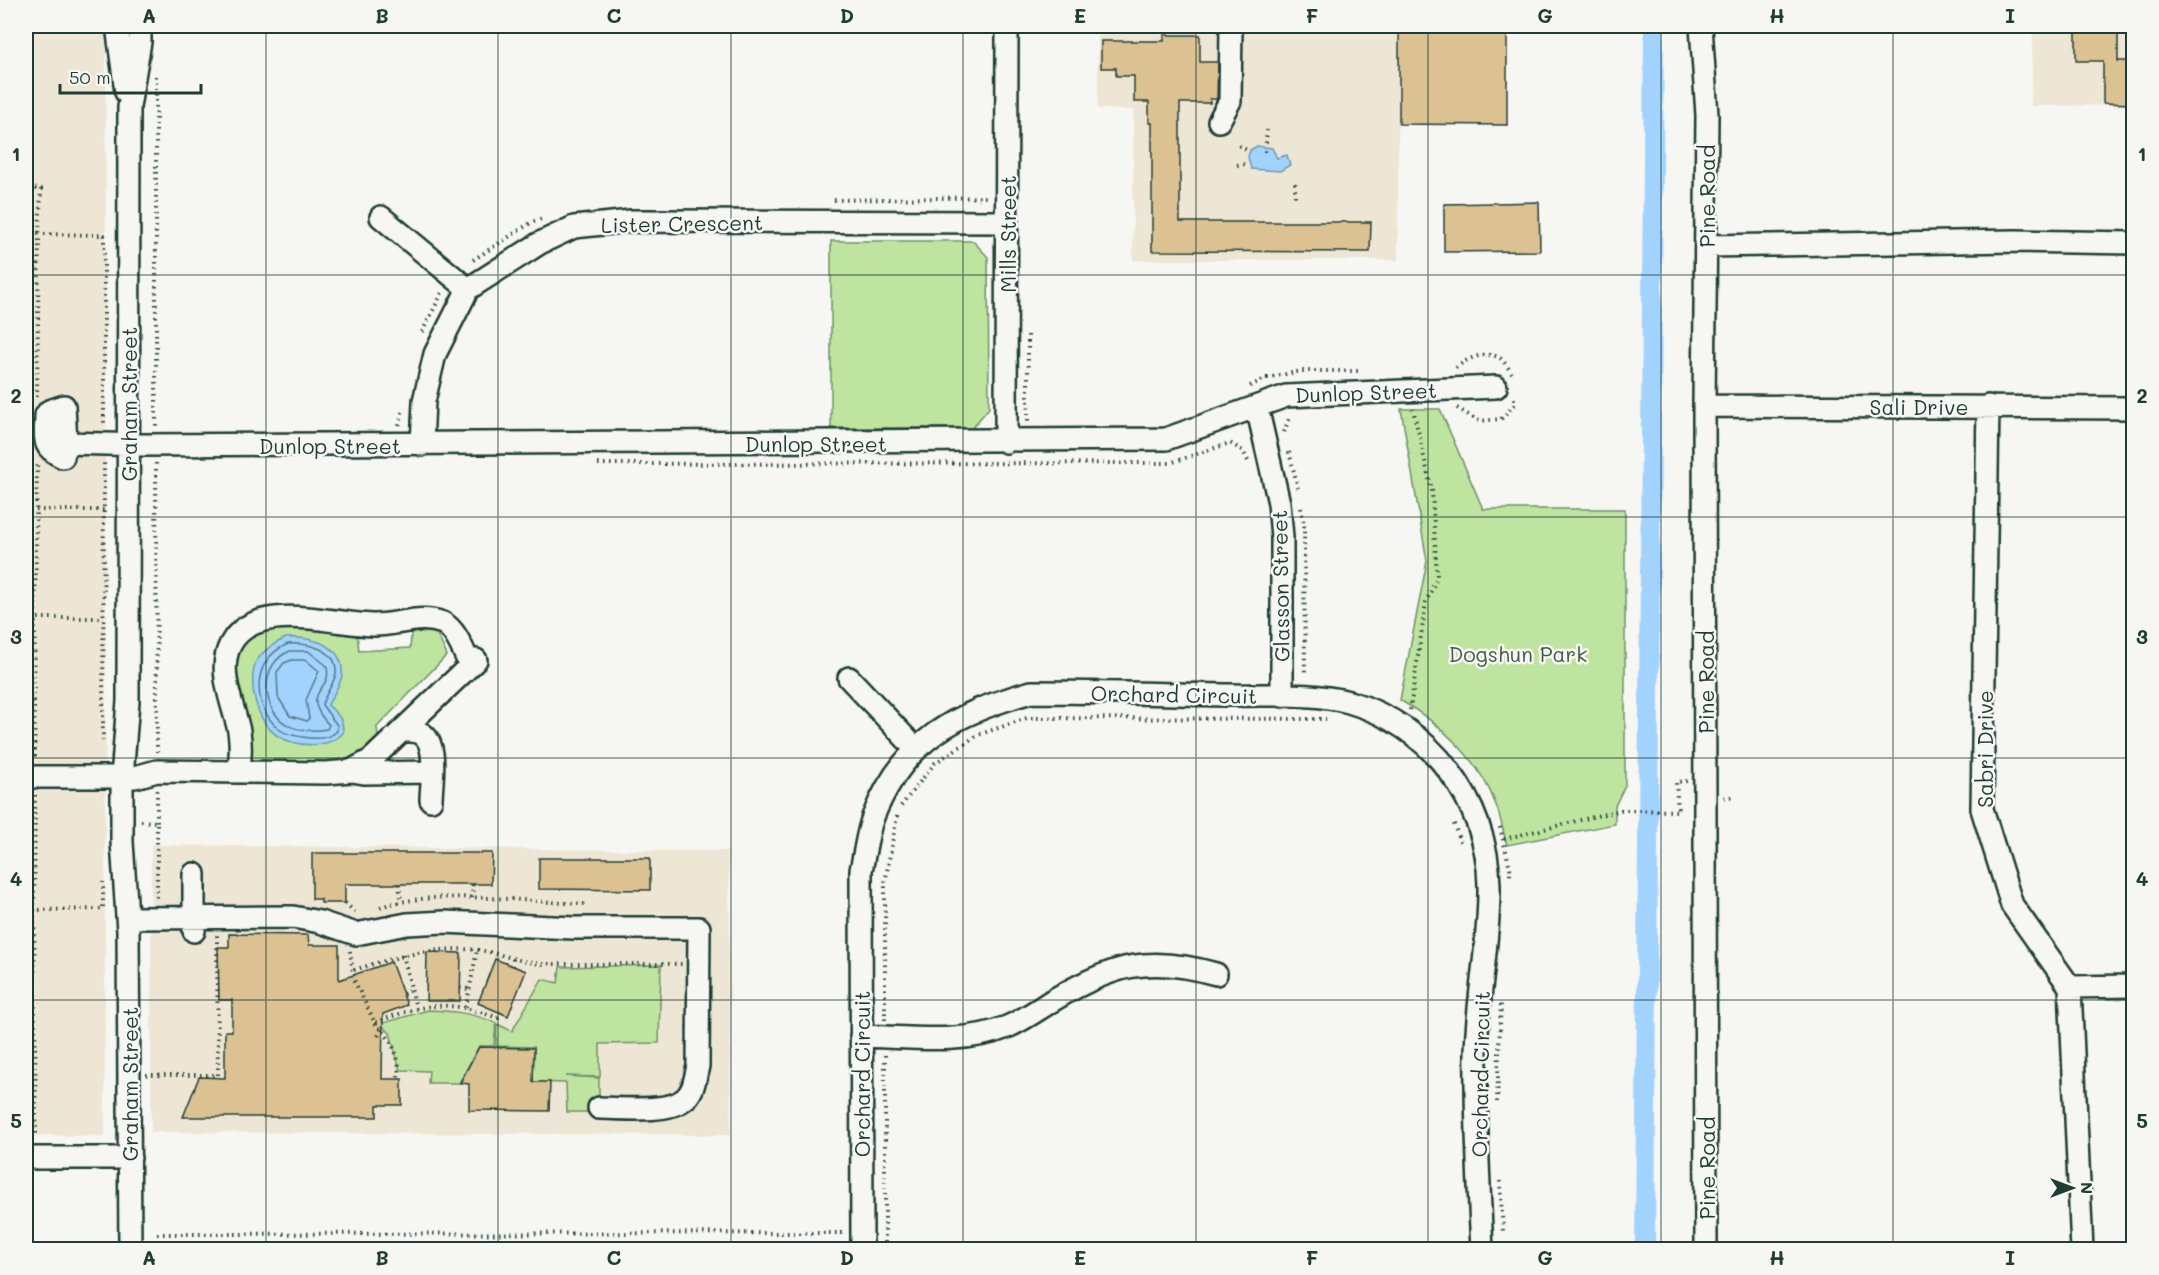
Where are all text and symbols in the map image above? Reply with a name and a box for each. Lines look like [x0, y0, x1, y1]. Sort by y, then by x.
text: A [142, 2, 156, 28]
text: B [375, 2, 389, 28]
text: C [607, 2, 622, 28]
text: D [840, 2, 854, 28]
text: E [1074, 2, 1086, 28]
text: F [1306, 2, 1319, 28]
text: G [1537, 2, 1553, 28]
text: H [1769, 2, 1785, 28]
text: I [2005, 2, 2015, 28]
scale bar [60, 57, 201, 95]
text: 50 m [69, 65, 111, 89]
text: 1 [12, 140, 20, 166]
text: 1 [2138, 140, 2146, 166]
street label: Pine Road [1693, 145, 1720, 247]
street label: Mills Street [994, 175, 1021, 293]
street label: Lister Crescent [601, 208, 763, 238]
street label: Graham Street [115, 327, 142, 481]
street label: Dunlop Street [1295, 376, 1437, 408]
text: 2 [10, 382, 22, 408]
text: 2 [2136, 382, 2148, 408]
street label: Sali Drive [1870, 393, 1968, 420]
street label: Dunlop Street [745, 430, 887, 457]
street label: Dunlop Street [259, 432, 401, 459]
street label: Glasson Street [1265, 510, 1295, 662]
text: 3 [10, 623, 22, 649]
text: 3 [2136, 623, 2148, 649]
street label: Pine Road [1692, 631, 1719, 733]
park label: Dogshun Park [1449, 640, 1587, 667]
street label: Orchard Circuit [1091, 679, 1257, 709]
street label: Sabri Drive [1971, 690, 1998, 808]
text: 4 [10, 865, 23, 891]
text: 4 [2136, 865, 2149, 891]
street label: Orchard Circuit [848, 991, 875, 1157]
street label: Orchard Circuit [1465, 991, 1495, 1157]
street label: Graham Street [116, 1007, 143, 1161]
text: 5 [10, 1107, 22, 1133]
text: 5 [2136, 1107, 2148, 1133]
street label: Pine Road [1693, 1117, 1720, 1219]
north arrow [2042, 1158, 2102, 1218]
text: N [2077, 1182, 2098, 1194]
text: A [142, 1244, 156, 1270]
text: B [375, 1244, 389, 1270]
text: C [607, 1244, 622, 1270]
text: D [840, 1244, 854, 1270]
text: E [1074, 1244, 1086, 1270]
text: F [1306, 1244, 1319, 1270]
text: G [1537, 1244, 1553, 1270]
text: H [1769, 1244, 1785, 1270]
text: I [2005, 1244, 2015, 1270]

